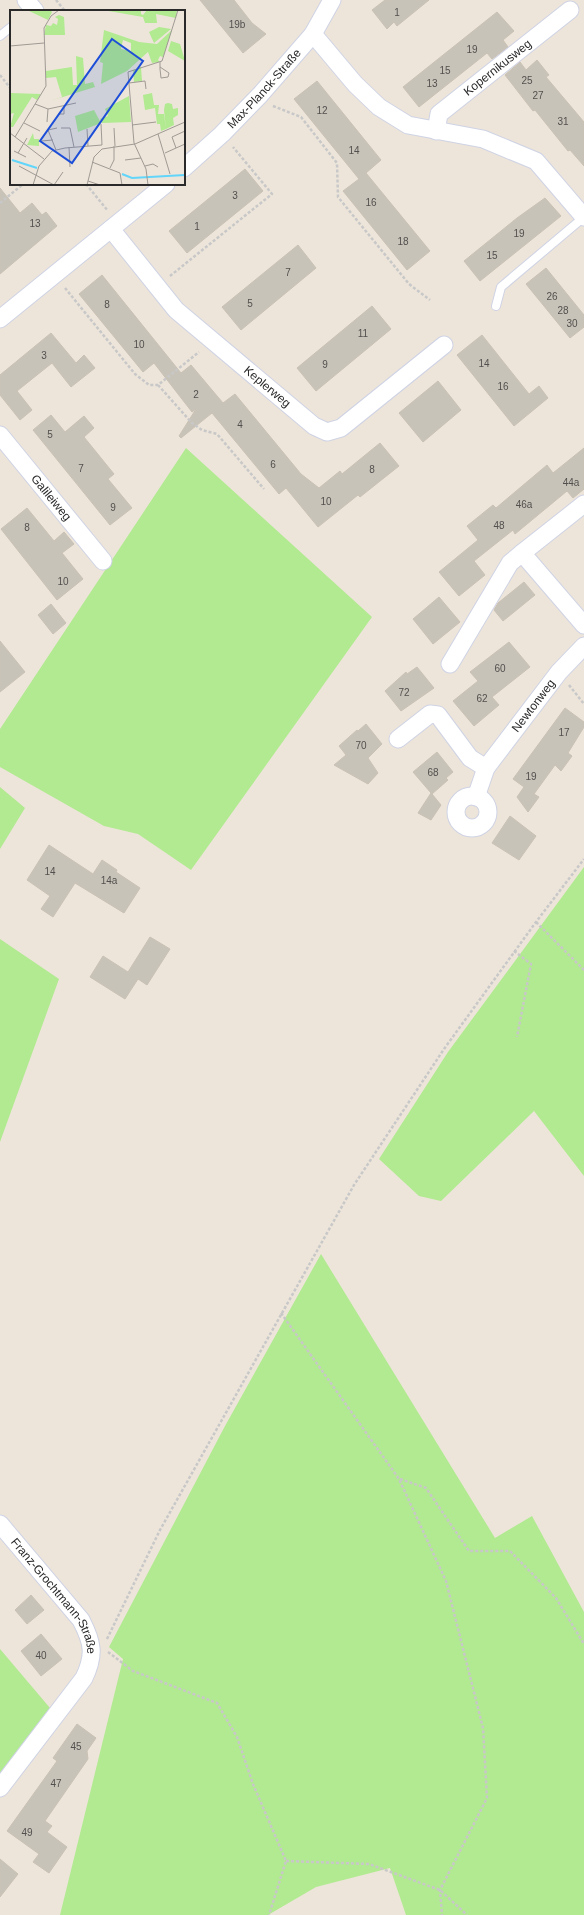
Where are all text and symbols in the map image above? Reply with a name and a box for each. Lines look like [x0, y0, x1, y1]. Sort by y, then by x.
house number: 1 [394, 7, 400, 18]
inset map [10, 10, 185, 185]
house number: 19b [229, 19, 246, 30]
street label: Kopernikusweg [461, 37, 534, 99]
house number: 19 [466, 44, 478, 55]
street label: Max-Planck-Straße [224, 46, 304, 131]
house number: 15 [439, 65, 451, 76]
house number: 25 [521, 75, 533, 86]
house number: 13 [426, 78, 438, 89]
house number: 27 [532, 90, 544, 101]
house number: 12 [316, 105, 328, 116]
house number: 31 [557, 116, 569, 127]
house number: 14 [348, 145, 360, 156]
house number: 3 [232, 190, 238, 201]
house number: 16 [365, 197, 377, 208]
house number: 13 [29, 218, 41, 229]
house number: 1 [194, 221, 200, 232]
house number: 19 [513, 228, 525, 239]
house number: 18 [397, 236, 409, 247]
house number: 15 [486, 250, 498, 261]
house number: 7 [285, 267, 291, 278]
house number: 26 [546, 291, 558, 302]
house number: 5 [247, 298, 253, 309]
house number: 8 [104, 299, 110, 310]
house number: 28 [557, 305, 569, 316]
house number: 30 [566, 318, 578, 329]
house number: 11 [358, 328, 369, 339]
house number: 10 [133, 339, 145, 350]
house number: 3 [41, 350, 47, 361]
house number: 14 [478, 358, 490, 369]
house number: 9 [322, 359, 328, 370]
street label: Keplerweg [241, 363, 293, 410]
house number: 16 [497, 381, 509, 392]
house number: 2 [193, 389, 199, 400]
house number: 4 [237, 419, 243, 430]
house number: 5 [47, 429, 53, 440]
house number: 6 [270, 459, 276, 470]
house number: 7 [78, 463, 84, 474]
house number: 8 [369, 464, 375, 475]
street label: Galileiweg [28, 472, 74, 524]
house number: 44a [563, 477, 580, 488]
house number: 10 [320, 496, 332, 507]
house number: 46a [516, 499, 533, 510]
house number: 9 [110, 502, 116, 513]
house number: 48 [493, 520, 505, 531]
house number: 8 [24, 522, 30, 533]
house number: 10 [57, 576, 69, 587]
house number: 60 [494, 663, 506, 674]
street label: Newtonweg [509, 676, 558, 735]
house number: 72 [398, 687, 410, 698]
house number: 62 [476, 693, 488, 704]
house number: 17 [558, 727, 570, 738]
house number: 70 [355, 740, 367, 751]
house number: 68 [427, 767, 439, 778]
house number: 19 [525, 771, 537, 782]
house number: 14 [44, 866, 56, 877]
house number: 14a [101, 875, 118, 886]
street label: Franz-Grochtmann-Straße [8, 1535, 98, 1654]
house number: 40 [35, 1650, 47, 1661]
house number: 45 [70, 1741, 82, 1752]
house number: 47 [50, 1778, 62, 1789]
house number: 49 [21, 1827, 33, 1838]

